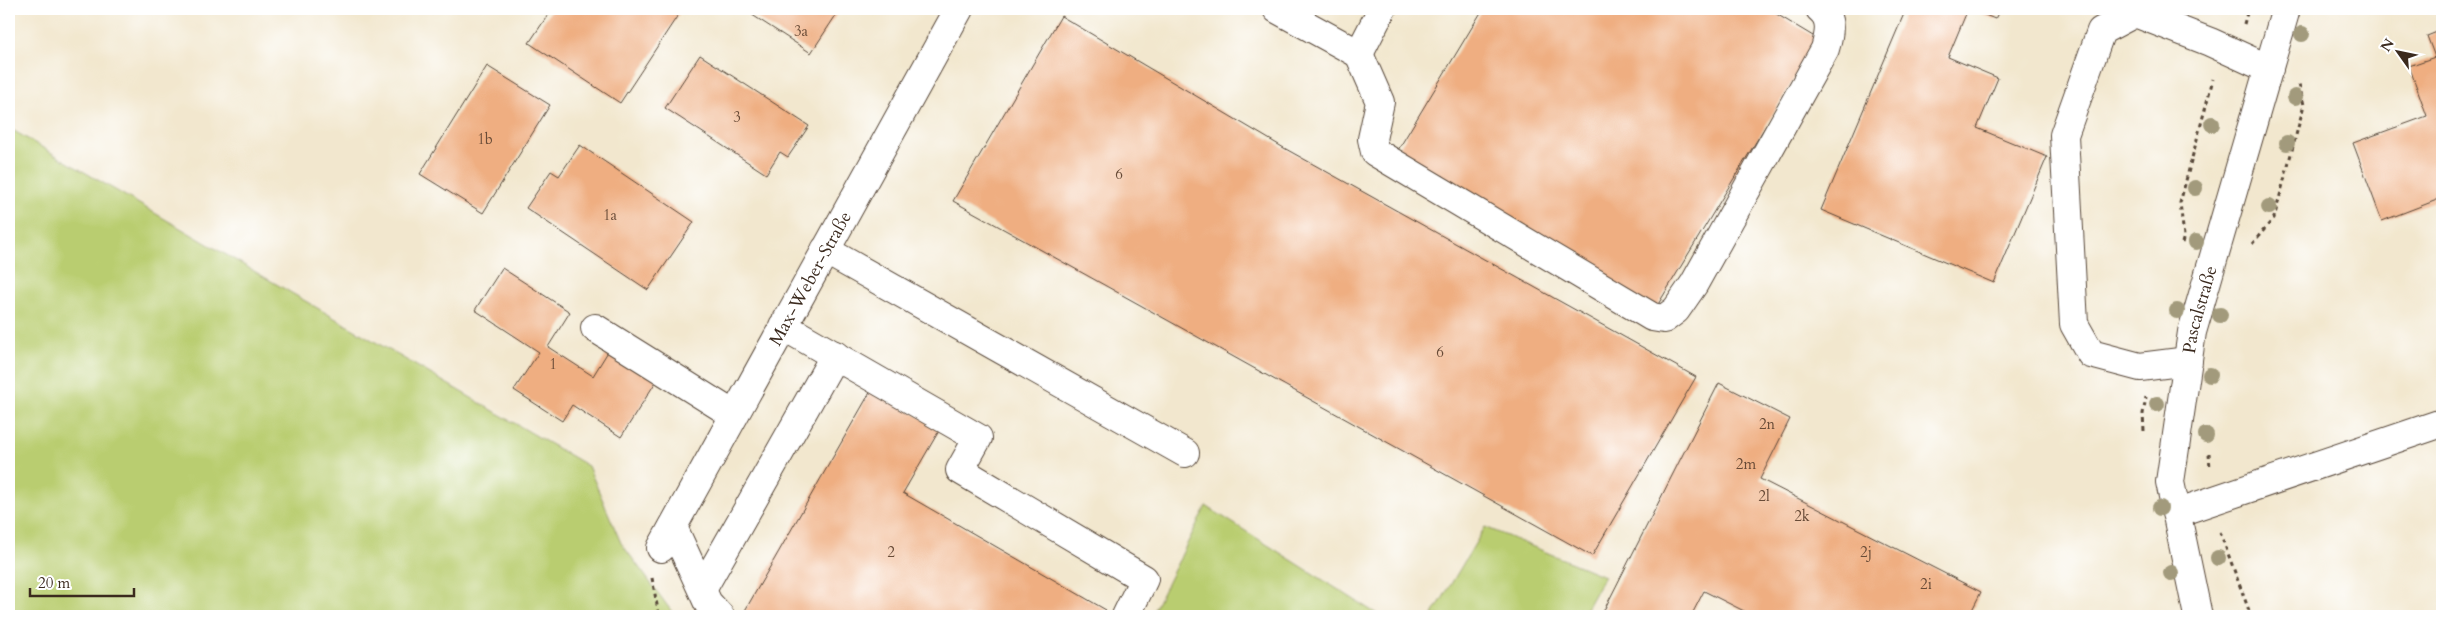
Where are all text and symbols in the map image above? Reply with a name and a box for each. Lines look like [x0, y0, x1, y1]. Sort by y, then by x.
house number: 3a [794, 21, 809, 41]
north arrow [2374, 28, 2424, 78]
text: N [2376, 35, 2399, 55]
house number: 3 [733, 107, 741, 127]
house number: 1b [477, 129, 493, 149]
house number: 6 [1115, 164, 1123, 184]
house number: 1a [603, 205, 618, 225]
street label: Max-Weber-Straße [763, 207, 857, 350]
street label: Pascalstraße [2177, 263, 2223, 355]
house number: 6 [1436, 342, 1444, 362]
house number: 1 [549, 354, 557, 374]
house number: 2n [1759, 414, 1776, 434]
house number: 2m [1736, 454, 1756, 474]
house number: 2l [1758, 486, 1770, 506]
house number: 2k [1794, 506, 1810, 526]
house number: 2 [887, 542, 895, 562]
house number: 2j [1860, 542, 1872, 562]
scale bar [30, 565, 134, 597]
text: 20 m [38, 573, 70, 593]
house number: 2i [1920, 574, 1932, 594]

